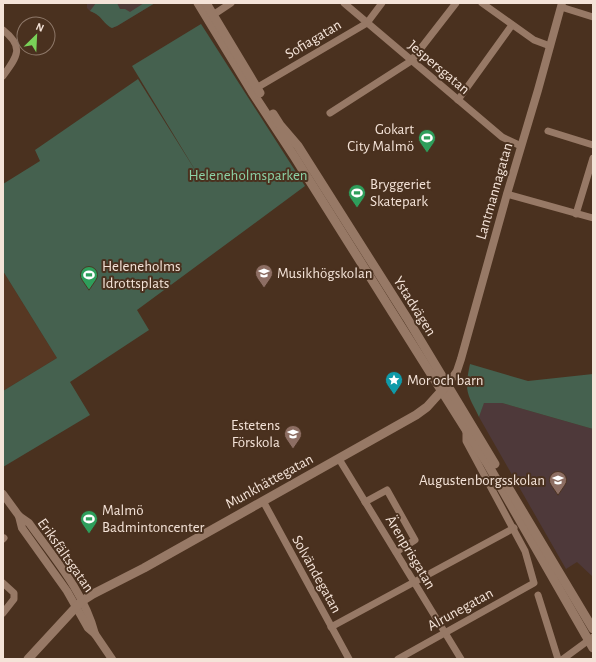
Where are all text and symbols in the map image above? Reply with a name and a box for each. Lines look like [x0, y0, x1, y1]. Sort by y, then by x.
north arrow [16, 16, 56, 56]
street label: Sofiagatan [283, 17, 344, 62]
text: N [34, 21, 46, 34]
street label: Jespersgatan [405, 37, 472, 97]
place label: Gokart City Malmö [347, 122, 414, 154]
sports icon: Gokart City Malmö [417, 128, 437, 153]
street label: Lantmannagatan [473, 141, 515, 241]
park label: Heleneholmsparken [188, 168, 308, 183]
place label: Bryggeriet Skatepark [370, 177, 431, 209]
sports icon: Bryggeriet Skatepark [347, 183, 367, 208]
place label: Heleneholms Idrottsplats [102, 259, 181, 291]
school or university icon: Musikhögskolan [254, 263, 274, 288]
sports icon: Heleneholms Idrottsplats [79, 265, 99, 290]
place label: Musikhögskolan [277, 266, 372, 281]
street label: Ystadvägen [390, 274, 439, 339]
place icon: Mor och barn [384, 370, 404, 395]
place label: Mor och barn [407, 373, 484, 388]
place label: Estetens Förskola [231, 418, 280, 450]
school or university icon: Estetens Förskola [283, 424, 303, 449]
street label: Munkhättegatan [223, 451, 316, 512]
school or university icon: Augustenborgsskolan [548, 470, 568, 495]
place label: Augustenborgsskolan [419, 473, 545, 488]
place label: Malmö Badmintoncenter [102, 503, 205, 535]
sports icon: Malmö Badmintoncenter [79, 509, 99, 534]
street label: Ärenprisgatan [383, 512, 439, 592]
street label: Eriksfältsgatan [35, 515, 97, 595]
street label: Solvändegatan [289, 533, 344, 616]
street label: Alrunegatan [425, 585, 496, 634]

